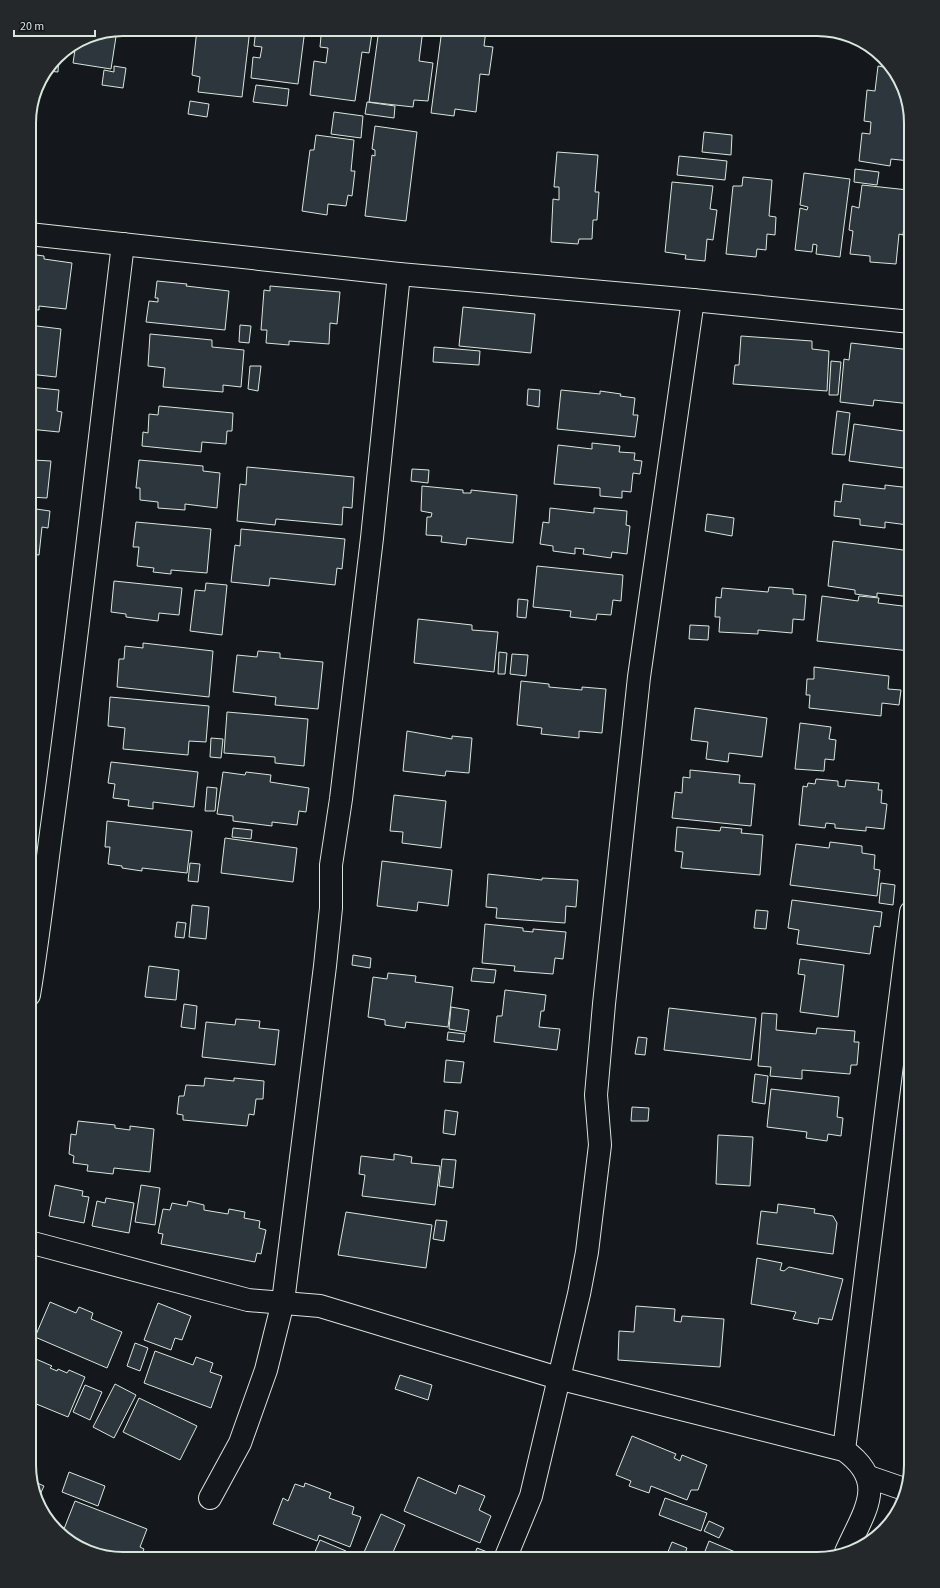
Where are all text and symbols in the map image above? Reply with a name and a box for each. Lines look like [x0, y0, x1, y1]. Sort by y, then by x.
scale bar [14, 12, 95, 38]
text: 20 m [20, 18, 44, 35]

